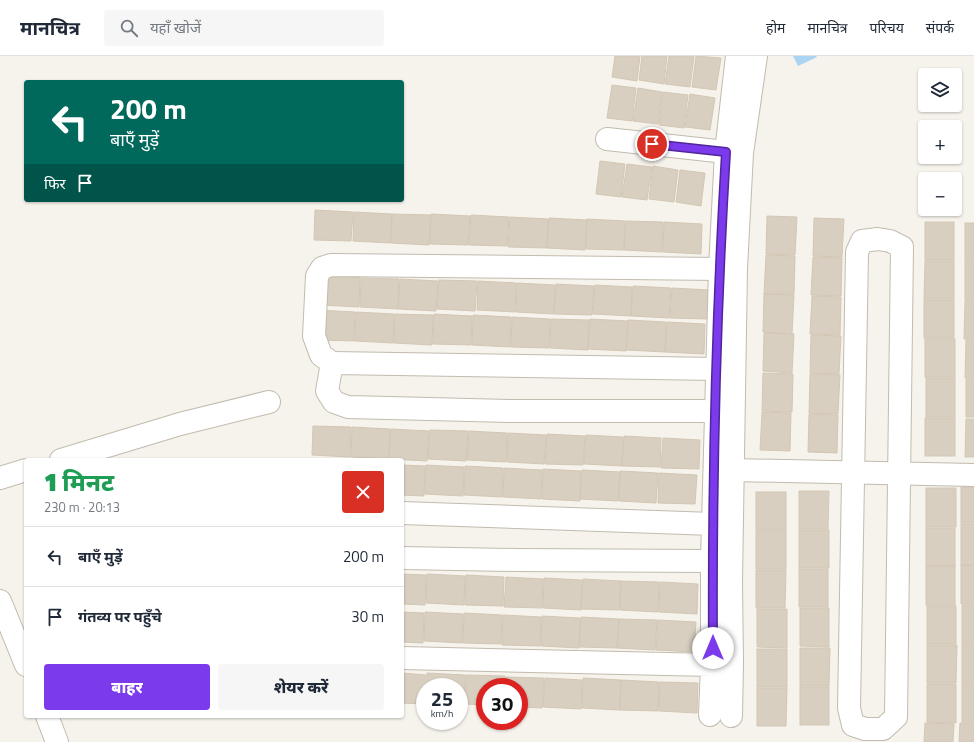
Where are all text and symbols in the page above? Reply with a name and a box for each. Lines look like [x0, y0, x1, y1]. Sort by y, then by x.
search box [104, 10, 384, 46]
text: मानचित्र [20, 13, 80, 42]
text: यहाँ खोजें [150, 16, 201, 39]
icon: search [118, 17, 140, 39]
text: होम [766, 17, 785, 38]
text: मानचित्र [807, 17, 848, 38]
text: परिचय [870, 17, 904, 38]
text: संपर्क [926, 17, 954, 38]
map controls [918, 68, 962, 216]
button: layers [918, 68, 962, 112]
text: 200 m [110, 87, 187, 130]
icon: left [44, 96, 96, 148]
button: + [918, 120, 962, 164]
text: बाएँ मुड़ें [110, 126, 159, 153]
pin [635, 127, 669, 161]
icon: arrive [641, 133, 663, 155]
text: फिर [44, 172, 66, 195]
icon: arrive [74, 172, 96, 194]
button: − [918, 172, 962, 216]
text: 1 मिनट [44, 464, 114, 500]
button: close [342, 471, 384, 513]
text: 230 m · 20:13 [44, 497, 120, 517]
text: बाएँ मुड़ें [78, 545, 122, 568]
text: 200 m [343, 545, 384, 568]
icon: left [44, 546, 66, 568]
text: गंतव्य पर पहुँचे [78, 605, 162, 628]
text: 30 m [351, 605, 384, 628]
icon: arrive [44, 606, 66, 628]
position arrow [692, 627, 734, 669]
button: बाहर [44, 664, 210, 710]
button: शेयर करें [218, 664, 384, 710]
speed limit sign: 30 [476, 678, 528, 730]
text: 25 [431, 683, 453, 714]
text: km/h [431, 706, 453, 721]

